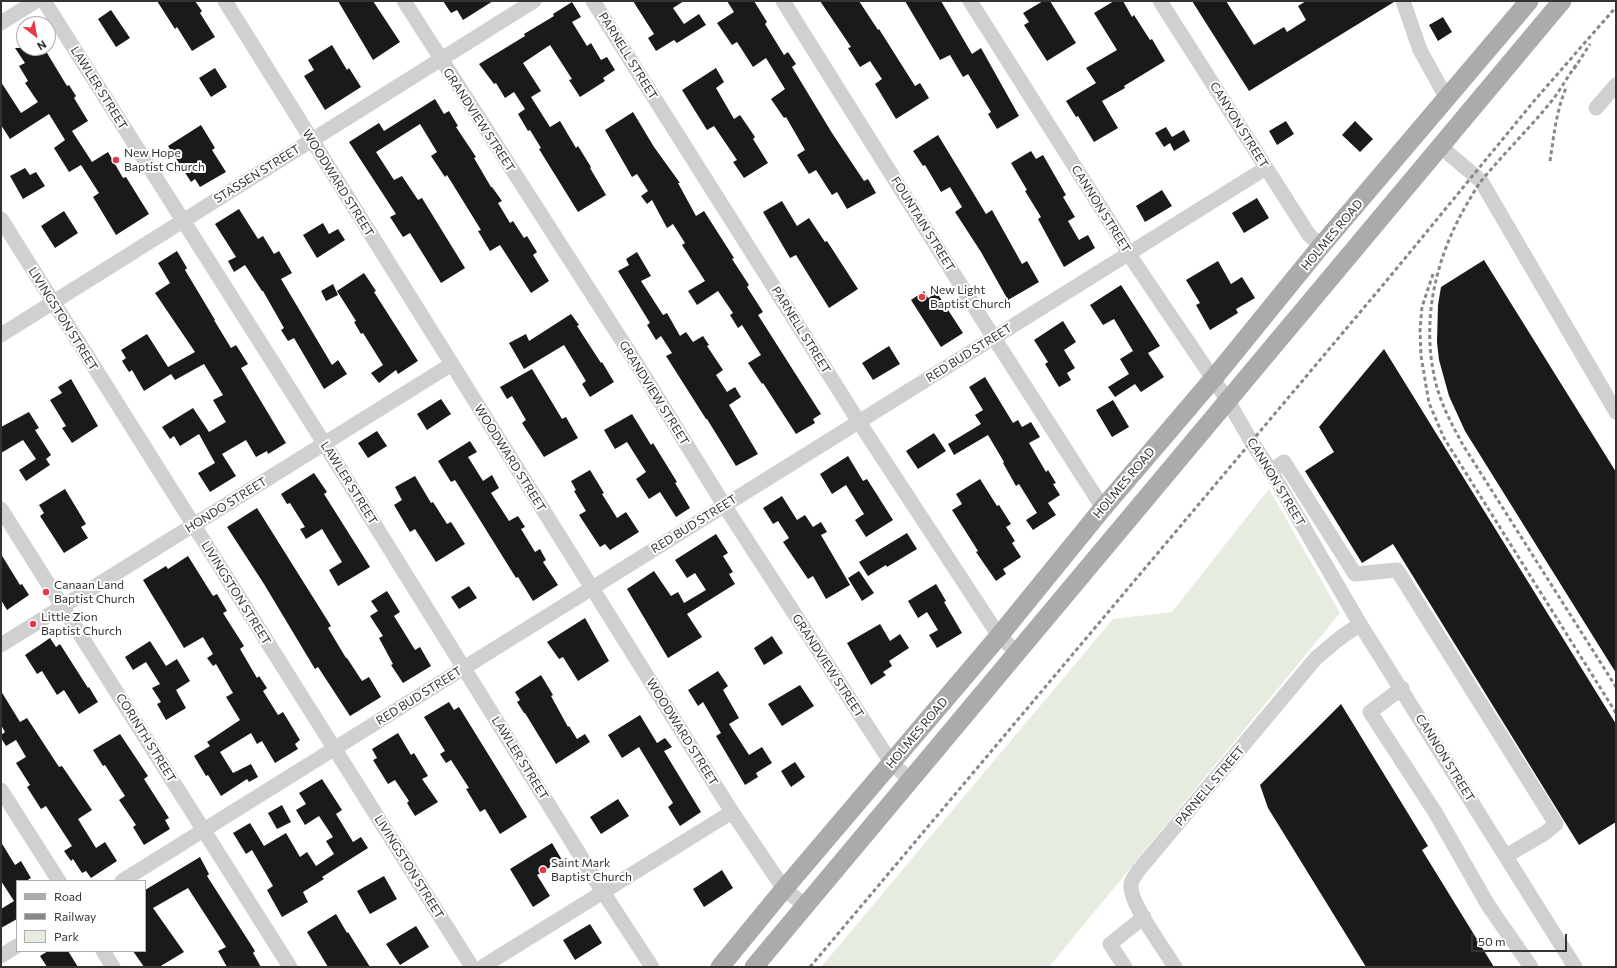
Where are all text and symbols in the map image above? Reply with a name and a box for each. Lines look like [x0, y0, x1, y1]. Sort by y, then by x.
street label: PARNELL STREET [595, 10, 661, 102]
north arrow [16, 16, 56, 56]
text: N [35, 38, 49, 54]
street label: LAWLER STREET [68, 44, 130, 132]
street label: GRANDVIEW STREET [440, 66, 518, 174]
street label: CANYON STREET [1207, 79, 1271, 171]
street label: WOODWARD STREET [299, 127, 377, 239]
street label: STASSEN STREET [211, 142, 303, 206]
place label: New Hope Baptist Church [124, 146, 205, 174]
marker: New Hope Baptist Church [111, 155, 121, 165]
street label: CANNON STREET [1068, 163, 1134, 255]
street label: FOUNTAIN STREET [888, 174, 958, 274]
street label: HOLMES ROAD [1298, 197, 1366, 273]
street label: LIVINGSTON STREET [25, 264, 101, 374]
place label: New Light Baptist Church [930, 283, 1011, 311]
street label: PARNELL STREET [768, 284, 834, 376]
marker: New Light Baptist Church [917, 292, 927, 302]
street label: RED BUD STREET [923, 321, 1015, 385]
street label: GRANDVIEW STREET [616, 338, 692, 448]
street label: WOODWARD STREET [471, 402, 549, 514]
street label: CANNON STREET [1244, 435, 1308, 529]
street label: LAWLER STREET [318, 439, 380, 527]
street label: HOLMES ROAD [1090, 445, 1158, 521]
street label: HONDO STREET [183, 474, 269, 536]
street label: RED BUD STREET [648, 492, 740, 556]
street label: LIVINGSTON STREET [198, 538, 274, 648]
place label: Canaan Land Baptist Church [54, 578, 135, 606]
marker: Canaan Land Baptist Church [41, 587, 51, 597]
place label: Little Zion Baptist Church [41, 610, 122, 638]
street label: GRANDVIEW STREET [789, 612, 867, 720]
marker: Little Zion Baptist Church [28, 619, 38, 629]
street label: RED BUD STREET [373, 664, 465, 728]
street label: WOODWARD STREET [643, 676, 721, 788]
street label: CORINTH STREET [113, 691, 179, 785]
street label: HOLMES ROAD [883, 695, 951, 771]
street label: CANNON STREET [1412, 712, 1478, 804]
street label: LAWLER STREET [489, 714, 551, 802]
street label: PARNELL STREET [1172, 743, 1248, 829]
street label: LIVINGSTON STREET [371, 812, 447, 922]
place label: Saint Mark Baptist Church [551, 856, 632, 884]
marker: Saint Mark Baptist Church [538, 865, 548, 875]
legend [16, 880, 146, 952]
text: Road [54, 889, 82, 903]
text: Railway [54, 909, 96, 923]
scale bar [1473, 926, 1569, 952]
text: Park [54, 929, 79, 943]
text: 50 m [1478, 934, 1506, 948]

